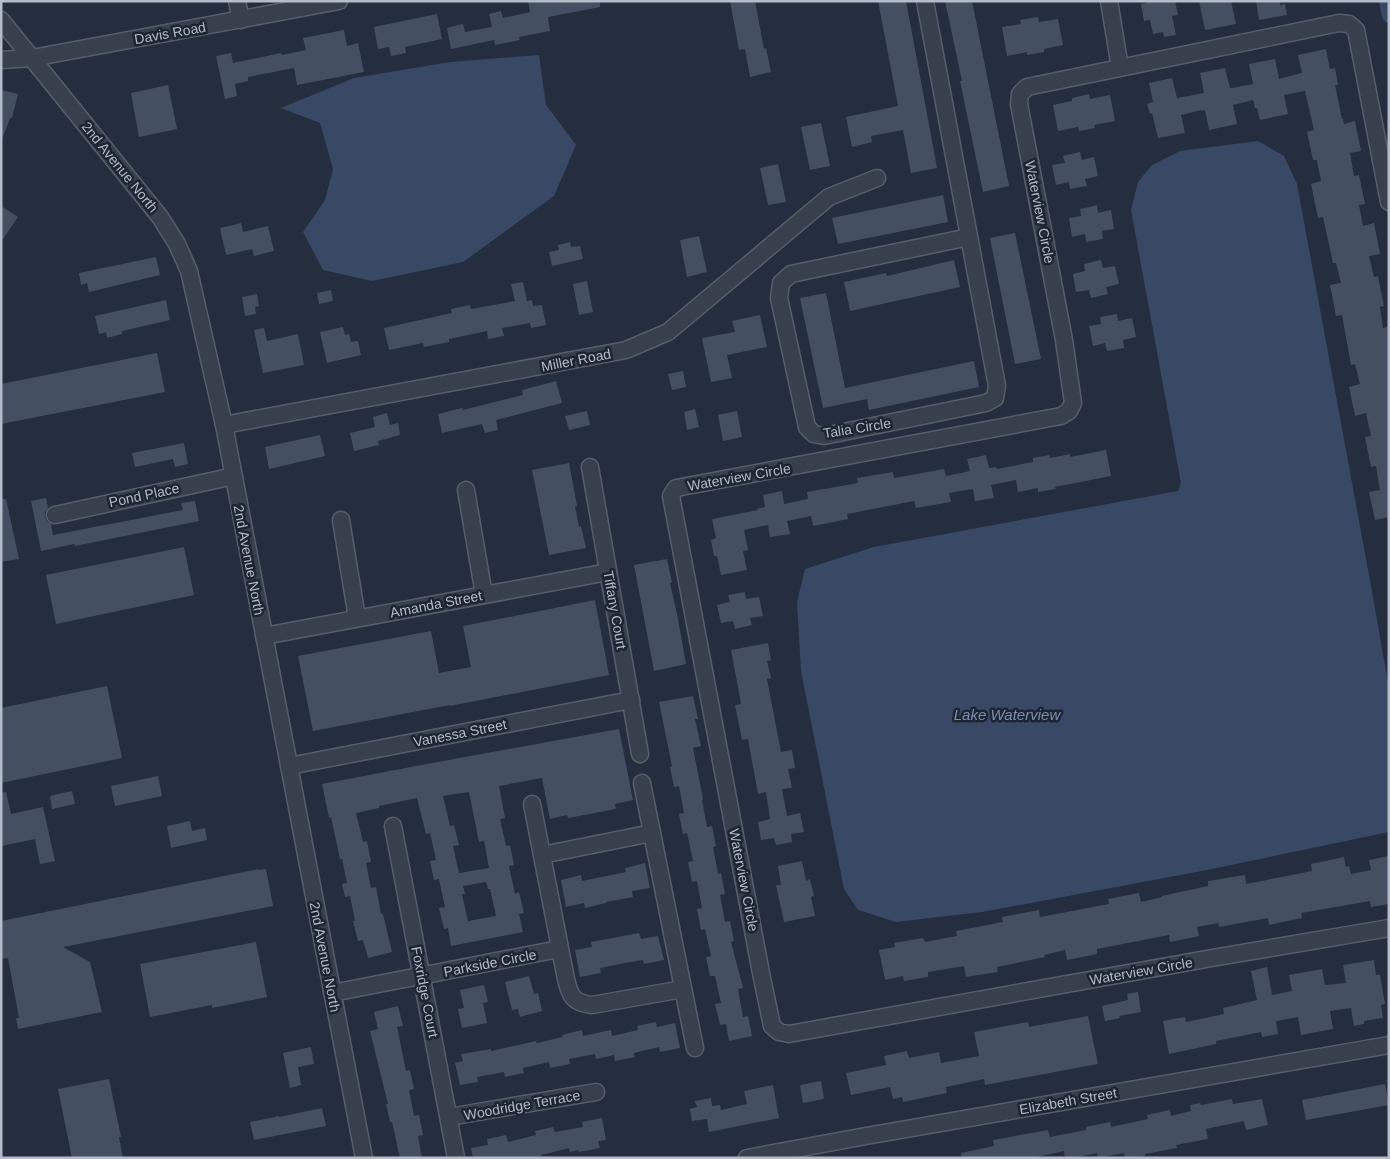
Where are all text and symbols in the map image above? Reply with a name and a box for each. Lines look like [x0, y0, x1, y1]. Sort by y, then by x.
street label: Davis Road [133, 19, 207, 47]
street label: 2nd Avenue North [79, 119, 161, 215]
street label: Waterview Circle [1022, 159, 1058, 265]
street label: Miller Road [540, 345, 612, 375]
street label: Talia Circle [822, 415, 892, 441]
street label: Waterview Circle [686, 460, 792, 494]
street label: Pond Place [107, 480, 181, 510]
street label: 2nd Avenue North [230, 504, 268, 616]
street label: Tiffany Court [600, 570, 630, 651]
street label: Amanda Street [389, 587, 483, 621]
water label: Lake Waterview [954, 706, 1061, 723]
street label: Vanessa Street [412, 716, 508, 750]
street label: Waterview Circle [726, 827, 762, 933]
street label: 2nd Avenue North [306, 901, 344, 1013]
street label: Foxridge Court [408, 945, 442, 1039]
street label: Parkside Circle [442, 946, 538, 980]
street label: Waterview Circle [1088, 954, 1194, 988]
street label: Elizabeth Street [1018, 1085, 1118, 1117]
street label: Woodridge Terrace [463, 1087, 582, 1123]

